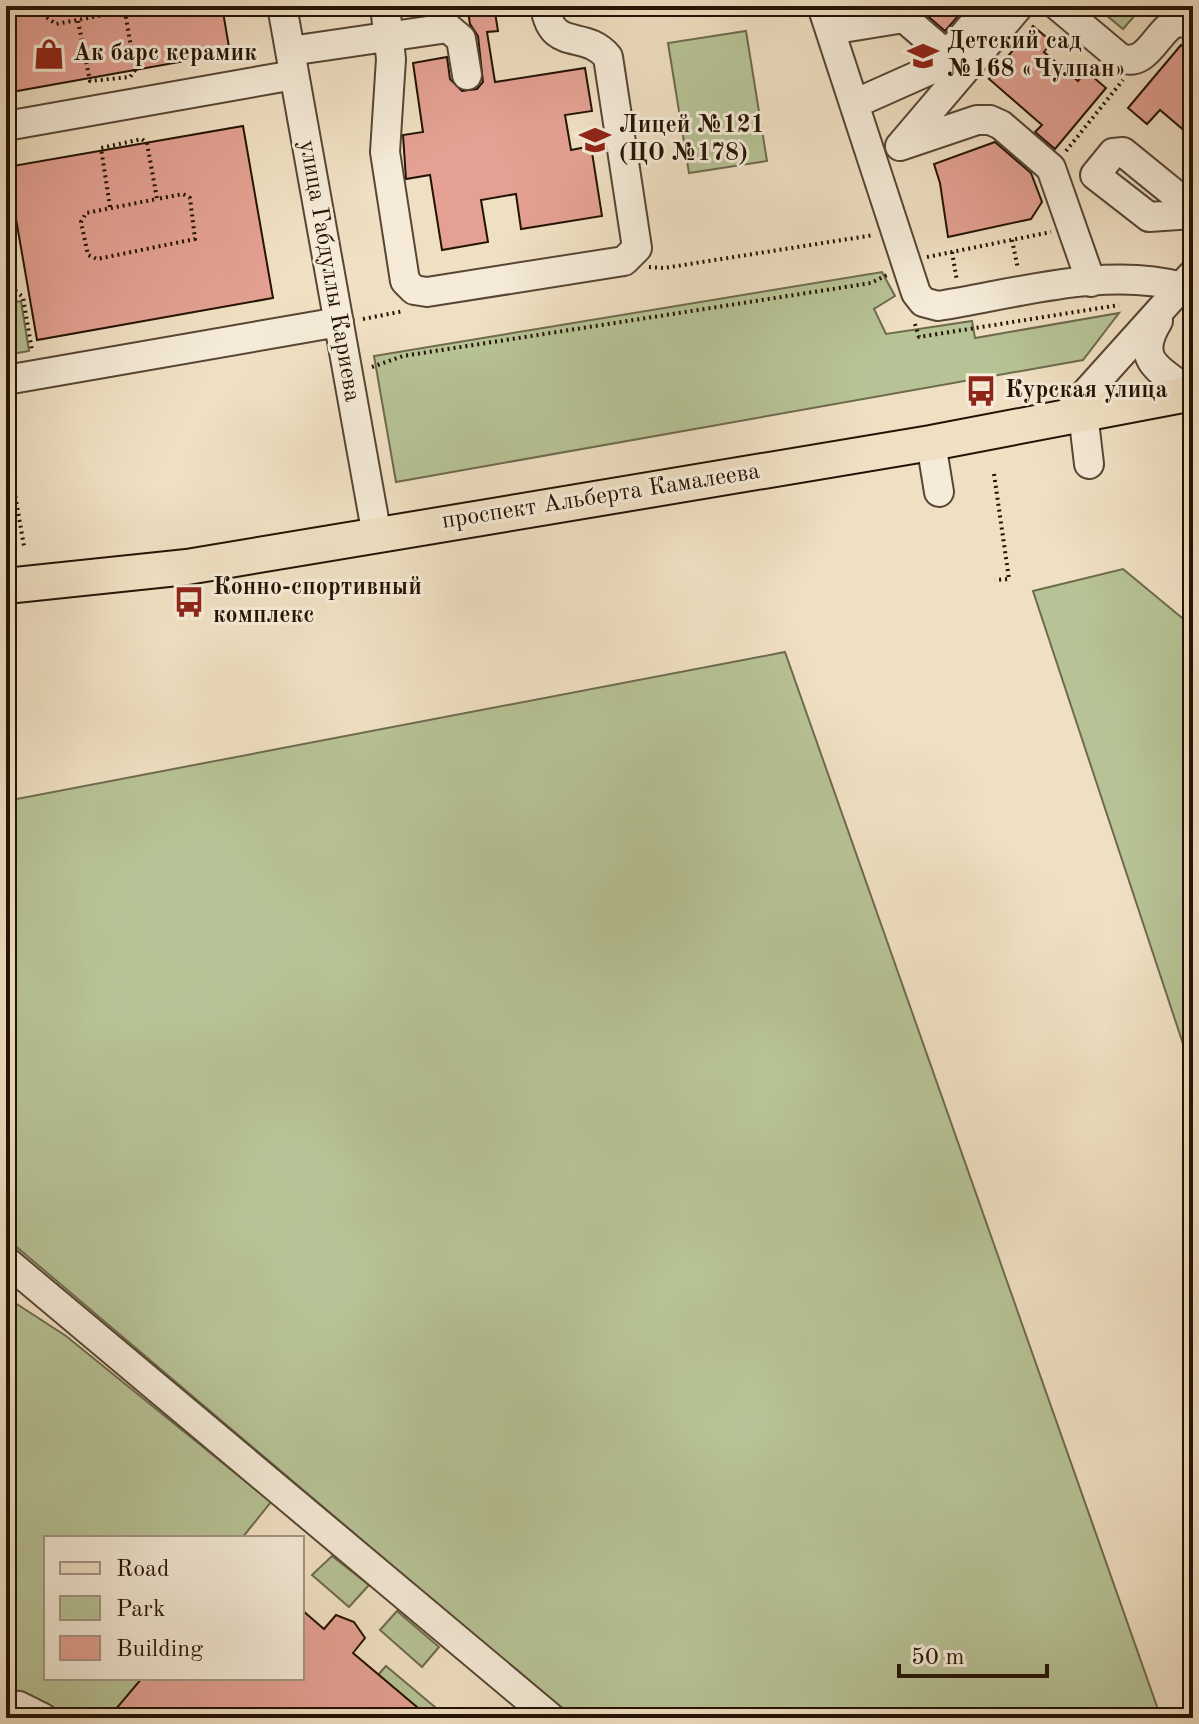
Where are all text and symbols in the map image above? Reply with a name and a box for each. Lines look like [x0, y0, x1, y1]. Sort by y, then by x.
place label: Детский сад №168 «Чулпан» [947, 30, 1126, 82]
shop icon: Ак барс керамик [32, 37, 66, 71]
school or university icon: Детский сад №168 «Чулпан» [906, 39, 940, 73]
place label: Ак барс керамик [73, 42, 257, 66]
place label: Лицей №121 (ЦО №178) [619, 114, 765, 166]
school or university icon: Лицей №121 (ЦО №178) [578, 123, 612, 157]
street label: улица Габдуллы Кариева [294, 138, 364, 404]
bus stop icon: Курская улица [964, 374, 998, 408]
place label: Курская улица [1005, 379, 1168, 403]
street label: проспект Альберта Камалеева [440, 460, 762, 534]
place label: Конно-спортивный комплекс [213, 576, 422, 628]
bus stop icon: Конно-спортивный комплекс [172, 585, 206, 619]
legend [44, 1536, 304, 1680]
text: Road [116, 1558, 169, 1582]
text: Park [116, 1598, 165, 1622]
scale bar [899, 1628, 1047, 1678]
text: Building [116, 1638, 203, 1662]
text: 50 m [911, 1646, 965, 1670]

